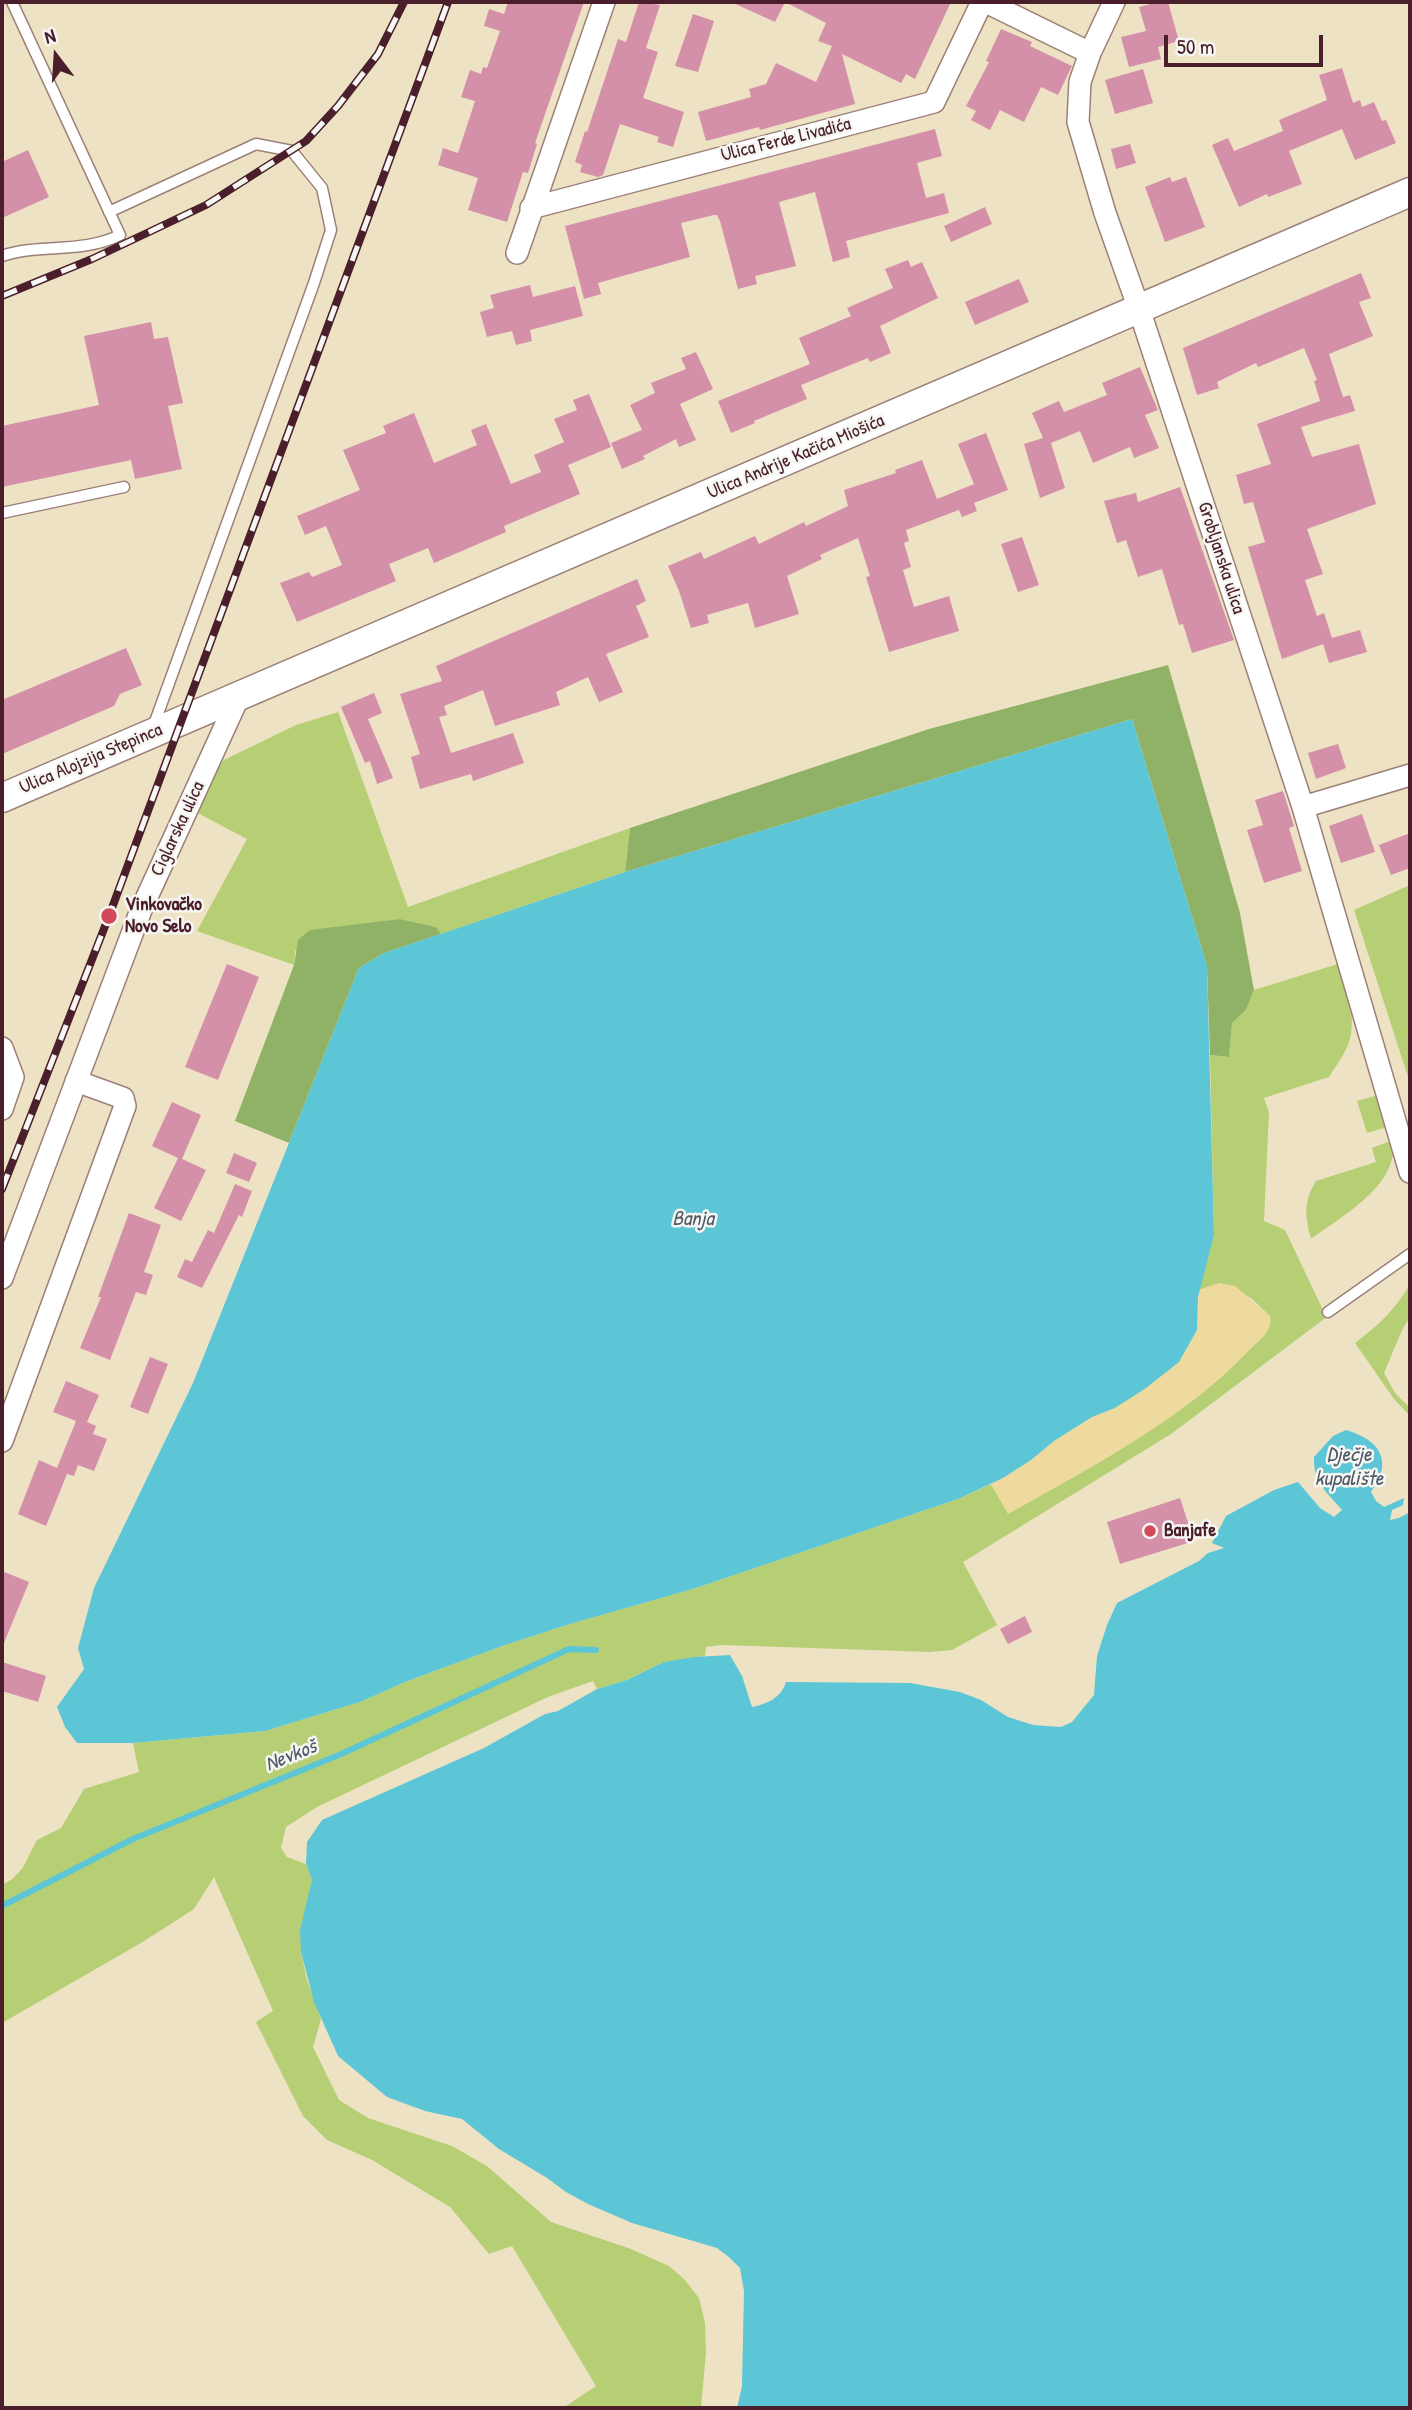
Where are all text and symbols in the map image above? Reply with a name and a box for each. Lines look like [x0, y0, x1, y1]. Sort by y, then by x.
north arrow [21, 21, 91, 91]
scale bar [1167, 21, 1326, 65]
text: N [41, 22, 58, 50]
text: 50 m [1177, 32, 1214, 61]
street label: Ulica Ferde Livadića [719, 113, 853, 167]
street label: Ulica Andrije Kačića Miošića [704, 409, 888, 505]
street label: Grobljanska ulica [1192, 499, 1250, 617]
street label: Ulica Alojzija Stepinca [16, 719, 166, 799]
street label: Ciglarska ulica [146, 778, 210, 880]
place label: Vinkovačko Novo Selo [125, 894, 202, 938]
marker: Vinkovačko Novo Selo [99, 906, 119, 926]
water label: Banja [672, 1206, 714, 1232]
water label: Dječje kupalište [1315, 1442, 1383, 1492]
place label: Banjafe [1164, 1520, 1216, 1542]
marker: Banjafe [1142, 1523, 1158, 1539]
water label: Nevkoš [262, 1734, 320, 1778]

